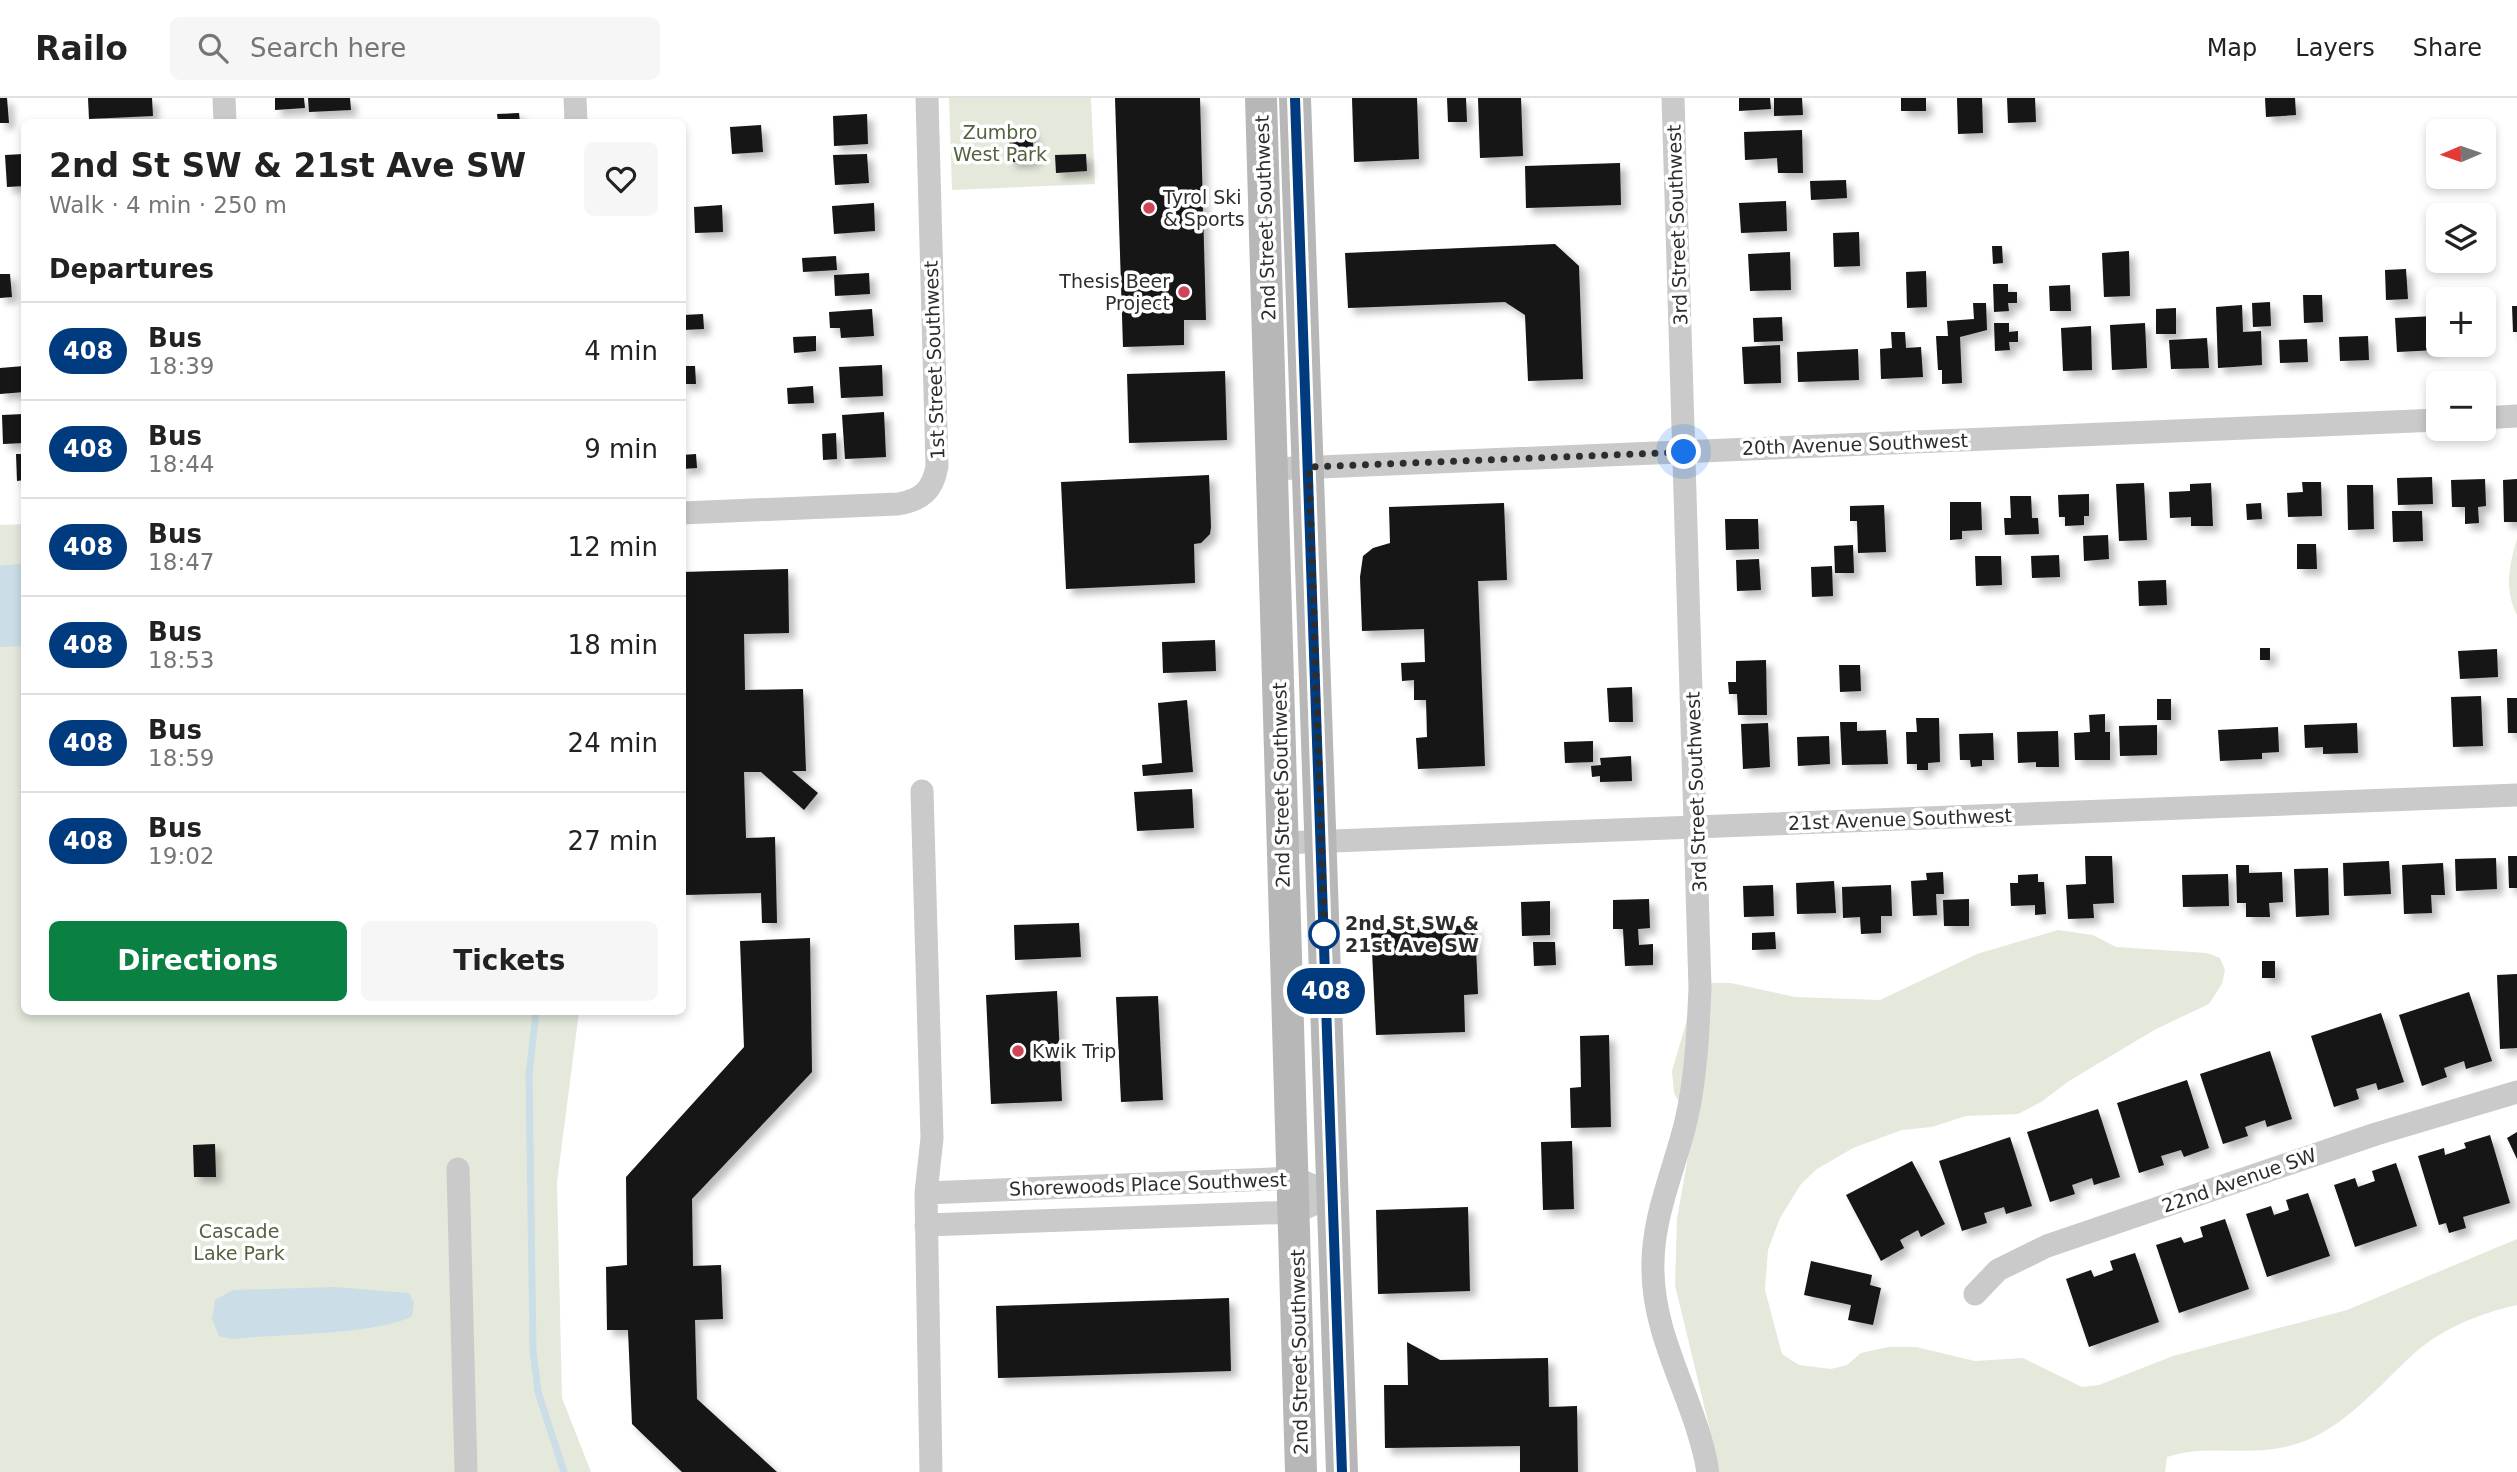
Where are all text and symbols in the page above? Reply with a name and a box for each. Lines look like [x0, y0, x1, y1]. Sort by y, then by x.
search box [170, 17, 660, 80]
text: Railo [35, 29, 128, 68]
icon: search [194, 29, 232, 67]
text: Search here [250, 33, 406, 63]
text: Map [2207, 34, 2257, 62]
text: Layers [2295, 34, 2375, 62]
text: Share [2413, 34, 2482, 62]
street label: 2nd Street Southwest [1250, 115, 1280, 321]
north arrow [2426, 119, 2496, 189]
map controls [2426, 119, 2496, 441]
park label: Zumbro West Park [953, 121, 1047, 165]
street label: 3rd Street Southwest [1662, 124, 1692, 326]
button: heart [584, 142, 658, 216]
text: 2nd St SW & 21st Ave SW [49, 146, 526, 185]
place label: Tyrol Ski & Sports [1162, 186, 1245, 230]
text: Walk · 4 min · 250 m [49, 192, 287, 218]
marker: Tyrol Ski & Sports [1141, 200, 1157, 216]
button: layers [2426, 203, 2496, 273]
text: Departures [49, 254, 214, 284]
street label: 1st Street Southwest [920, 260, 948, 460]
place label: Thesis Beer Project [1058, 270, 1170, 314]
marker: Thesis Beer Project [1176, 284, 1192, 300]
button: + [2426, 287, 2496, 357]
text: Bus [148, 323, 202, 353]
text: 4 min [584, 336, 658, 366]
text: 408 [63, 337, 113, 365]
text: 18:39 [148, 353, 214, 379]
button: − [2426, 371, 2496, 441]
text: Bus [148, 421, 202, 451]
street label: 20th Avenue Southwest [1742, 429, 1968, 459]
text: 9 min [584, 434, 658, 464]
your location [1666, 434, 1701, 469]
text: 408 [63, 435, 113, 463]
text: 18:44 [148, 451, 214, 477]
text: Bus [148, 519, 202, 549]
text: 12 min [568, 532, 658, 562]
text: 408 [63, 533, 113, 561]
text: 18:47 [148, 549, 214, 575]
text: Bus [148, 617, 202, 647]
text: 18 min [568, 630, 658, 660]
text: 408 [63, 631, 113, 659]
text: 18:53 [148, 647, 214, 673]
street label: 2nd Street Southwest [1268, 682, 1294, 888]
street label: 3rd Street Southwest [1681, 691, 1711, 893]
text: Bus [148, 715, 202, 745]
text: 24 min [568, 728, 658, 758]
text: 408 [63, 729, 113, 757]
text: 18:59 [148, 745, 214, 771]
street label: 21st Avenue Southwest [1788, 804, 2012, 834]
text: Bus [148, 813, 202, 843]
text: 27 min [568, 826, 658, 856]
text: 408 [63, 827, 113, 855]
text: 19:02 [148, 843, 214, 869]
place label: 2nd St SW & 21st Ave SW [1345, 912, 1479, 956]
marker: 2nd St SW & 21st Ave SW [1309, 919, 1339, 949]
button: Directions [49, 921, 347, 1001]
button: Tickets [361, 921, 658, 1001]
line badge: 408 [1286, 968, 1366, 1014]
text: 408 [1301, 977, 1351, 1005]
place label: Kwik Trip [1032, 1040, 1116, 1062]
marker: Kwik Trip [1010, 1043, 1026, 1059]
street label: 22nd Avenue SW [2159, 1143, 2319, 1217]
street label: Shorewoods Place Southwest [1009, 1168, 1287, 1200]
park label: Cascade Lake Park [193, 1220, 285, 1264]
street label: 2nd Street Southwest [1286, 1249, 1312, 1455]

